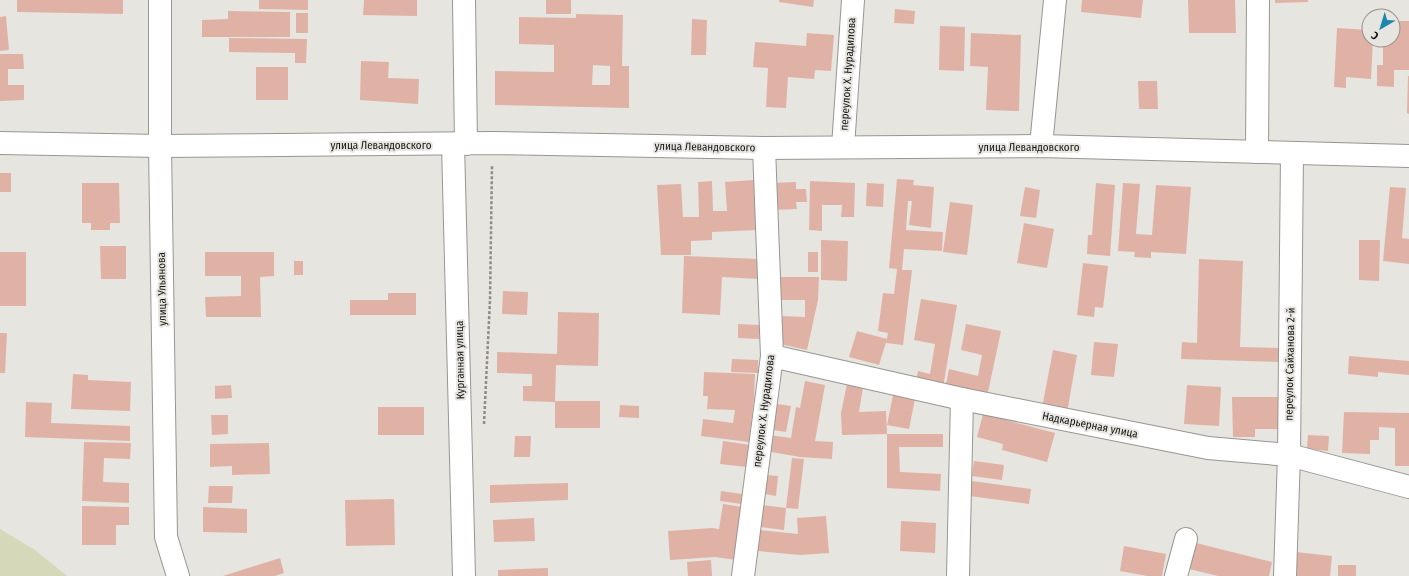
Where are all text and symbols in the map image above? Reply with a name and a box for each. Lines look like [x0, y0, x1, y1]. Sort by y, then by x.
north arrow [1361, 8, 1401, 48]
street label: переулок Х. Нурадилова [838, 17, 858, 131]
text: С [1369, 28, 1381, 42]
street label: улица Левандовского [331, 139, 432, 152]
street label: улица Левандовского [654, 140, 756, 154]
street label: улица Левандовского [979, 141, 1080, 154]
street label: улица Ульянова [155, 252, 169, 326]
street label: переулок Сайханова 2-й [1283, 307, 1297, 421]
street label: Курганная улица [453, 321, 467, 399]
street label: переулок Х. Нурадилова [751, 354, 777, 468]
street label: Надкарьерная улица [1041, 409, 1139, 441]

